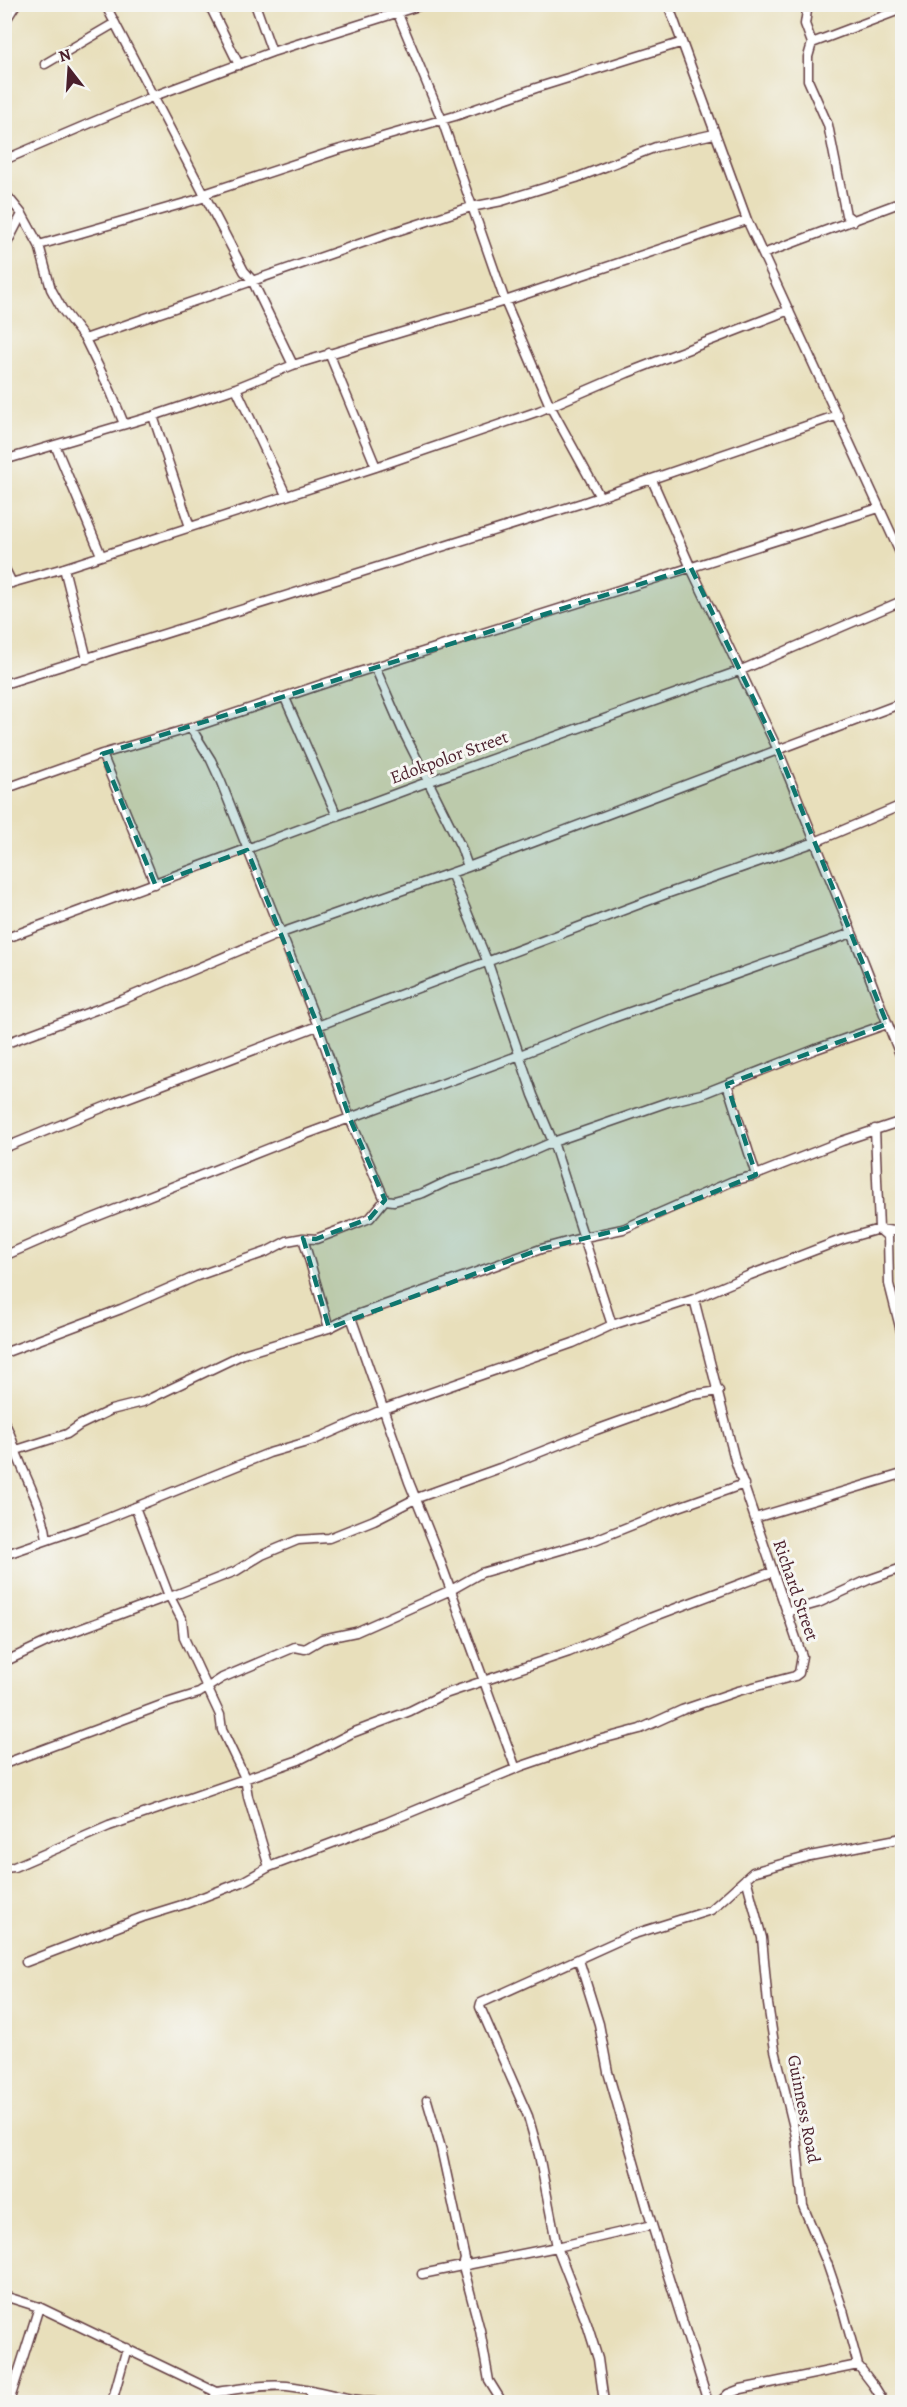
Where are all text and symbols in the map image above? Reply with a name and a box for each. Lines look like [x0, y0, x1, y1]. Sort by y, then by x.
north arrow [39, 39, 99, 99]
text: N [56, 43, 74, 68]
street label: Edokpolor Street [386, 724, 512, 790]
street label: Richard Street [767, 1536, 825, 1644]
street label: Guinness Road [782, 2053, 826, 2165]

